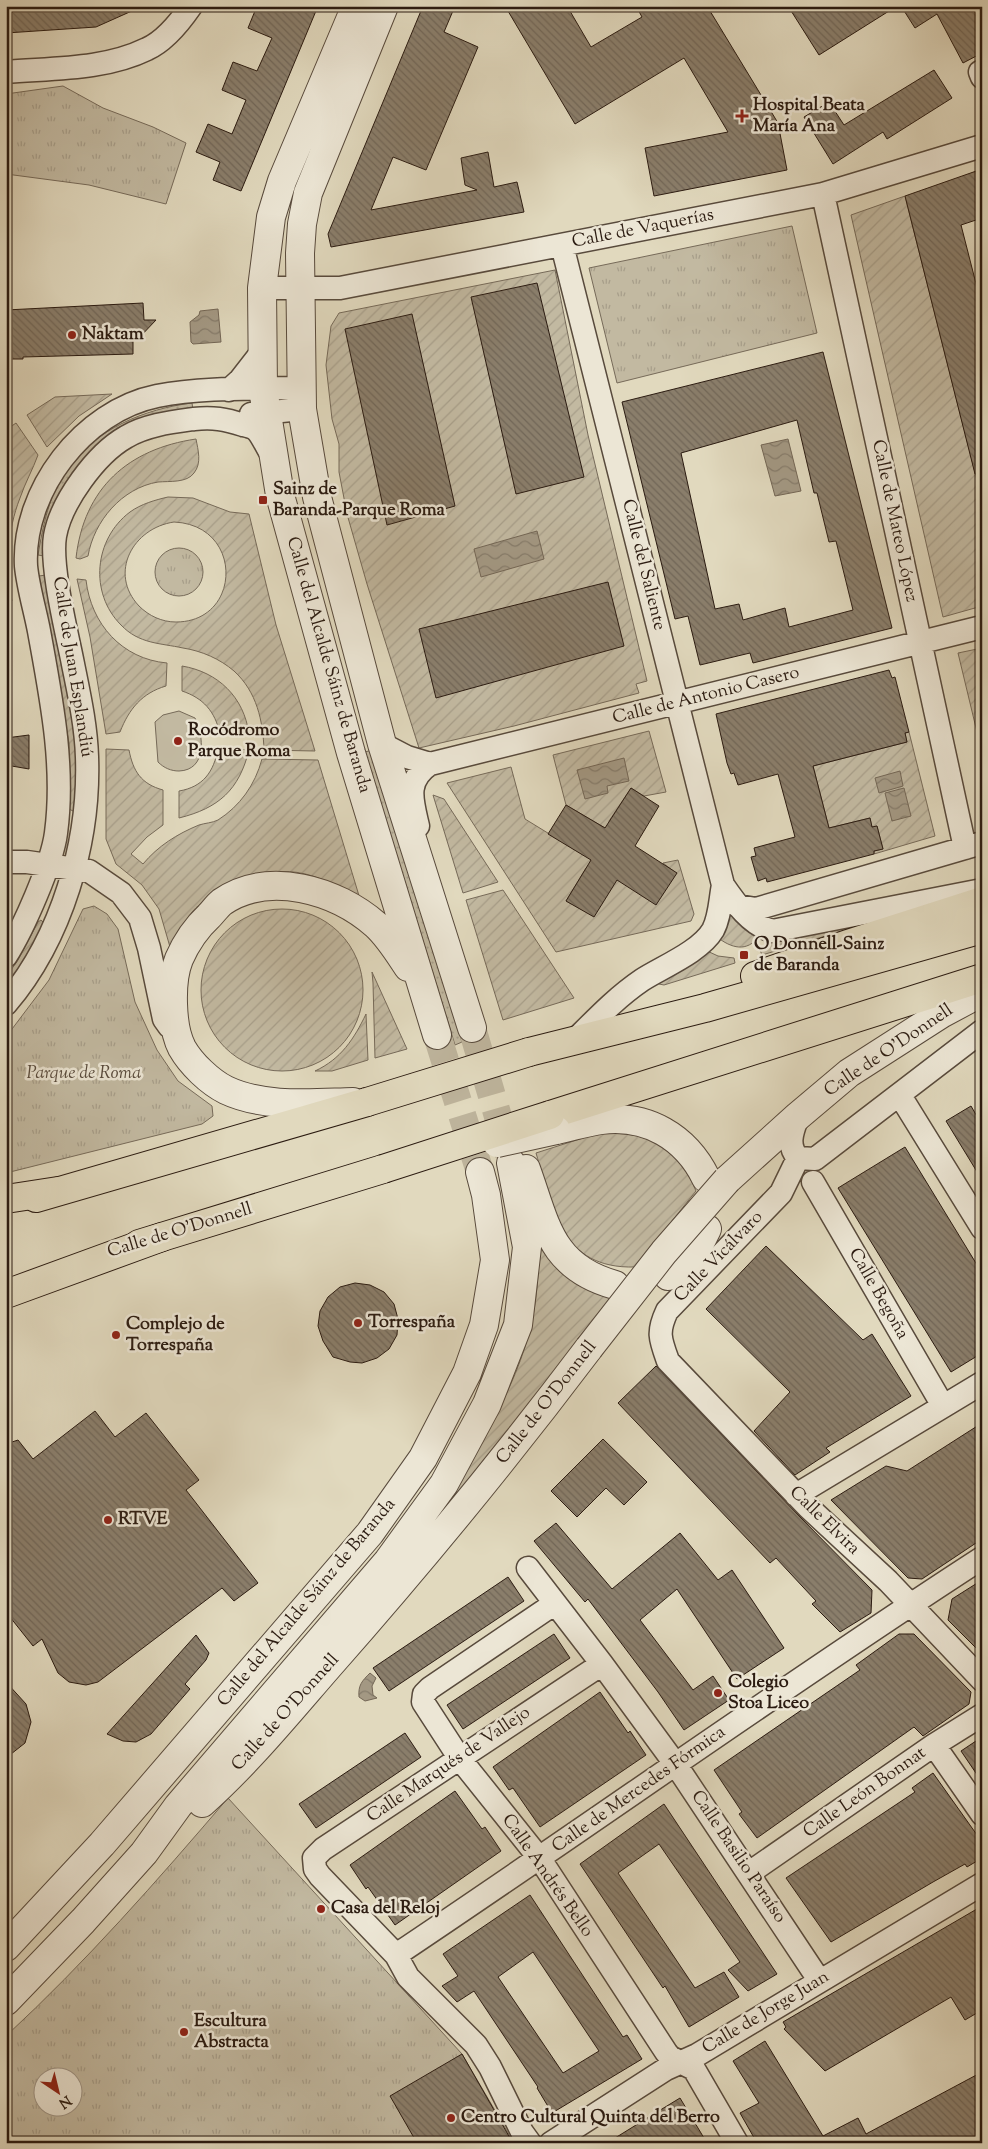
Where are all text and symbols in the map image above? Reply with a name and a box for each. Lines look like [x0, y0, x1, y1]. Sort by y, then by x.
place label: Hospital Beata María Ana [753, 93, 865, 140]
marker: Hospital Beata María Ana [735, 109, 749, 123]
street label: Calle de Vaquerías [570, 202, 716, 256]
place label: Naktam [82, 322, 144, 348]
marker: Naktam [66, 329, 78, 341]
street label: Calle de Mateo López [864, 437, 924, 605]
place label: Sainz de Baranda-Parque Roma [273, 477, 446, 524]
marker: Sainz de Baranda-Parque Roma [257, 494, 269, 506]
street label: Calle del Saliente [614, 497, 672, 633]
street label: Calle del Alcalde Sáinz de Baranda [279, 534, 377, 796]
street label: Calle de Juan Esplandiú [45, 575, 99, 759]
street label: Calle de Antonio Casero [610, 660, 802, 732]
place label: Rocódromo Parque Roma [188, 718, 291, 765]
marker: Rocódromo Parque Roma [172, 735, 184, 747]
place label: O Donnell-Sainz de Baranda [754, 932, 884, 979]
marker: O Donnell-Sainz de Baranda [738, 949, 750, 961]
street label: Calle de O'Donnell [819, 998, 959, 1104]
park label: Parque de Roma [27, 1061, 141, 1087]
street label: Calle de O'Donnell [104, 1197, 256, 1265]
street label: Calle Vicálvaro [669, 1205, 770, 1309]
street label: Calle Begoña [841, 1243, 915, 1345]
place label: Torrespaña [368, 1310, 456, 1336]
place label: Complejo de Torrespaña [126, 1312, 225, 1359]
marker: Torrespaña [352, 1317, 364, 1329]
marker: Complejo de Torrespaña [110, 1329, 122, 1341]
street label: Calle de O'Donnell [490, 1336, 604, 1470]
street label: Calle Elvira [783, 1480, 865, 1562]
street label: Calle del Alcalde Sáinz de Baranda [212, 1493, 402, 1713]
place label: RTVE [118, 1507, 168, 1533]
marker: RTVE [102, 1514, 114, 1526]
street label: Calle de O'Donnell [226, 1648, 346, 1778]
place label: Colegio Stoa Liceo [728, 1670, 809, 1717]
marker: Colegio Stoa Liceo [712, 1687, 724, 1699]
street label: Calle Marqués de Vallejo [362, 1700, 536, 1830]
street label: Calle de Mercedes Fórmica [547, 1720, 731, 1860]
street label: Calle León Bonnat [798, 1741, 932, 1845]
street label: Calle Basilio Paraíso [684, 1785, 792, 1929]
street label: Calle Andrés Bello [495, 1809, 599, 1943]
place label: Casa del Reloj [331, 1896, 440, 1922]
marker: Casa del Reloj [315, 1903, 327, 1915]
street label: Calle de Jorge Juan [698, 1965, 835, 2061]
place label: Escultura Abstracta [194, 2009, 270, 2056]
marker: Escultura Abstracta [178, 2026, 190, 2038]
north arrow [32, 2066, 82, 2116]
text: N [54, 2090, 75, 2112]
place label: Centro Cultural Quinta del Berro [461, 2105, 720, 2131]
marker: Centro Cultural Quinta del Berro [445, 2112, 457, 2124]

